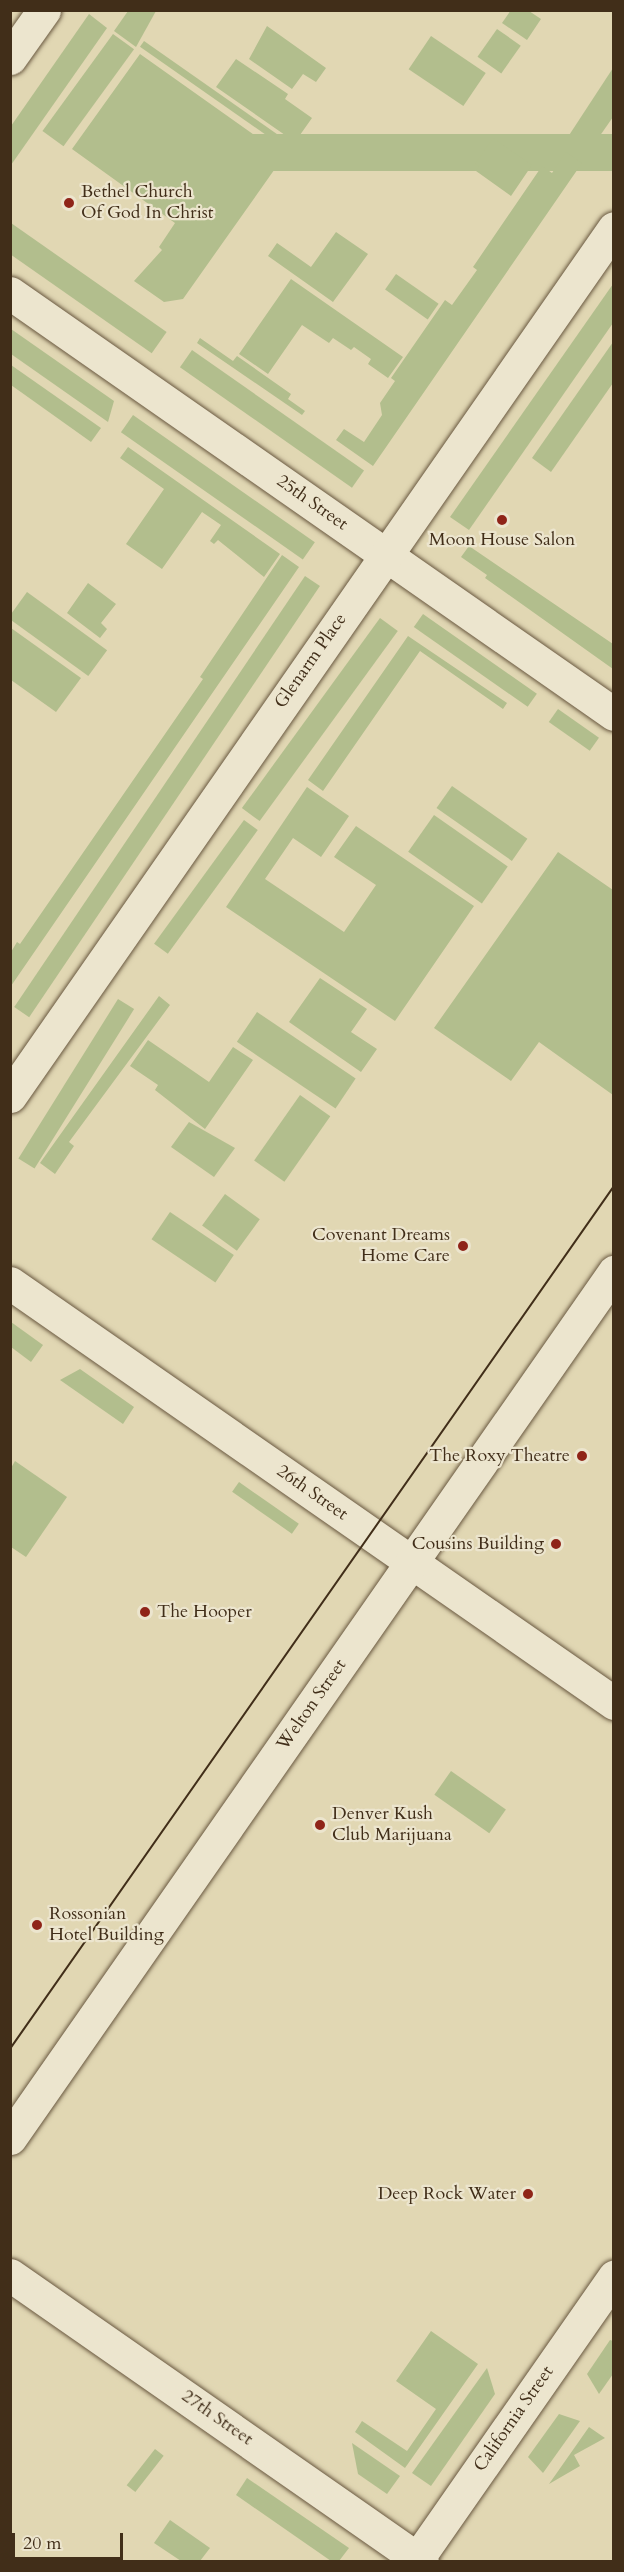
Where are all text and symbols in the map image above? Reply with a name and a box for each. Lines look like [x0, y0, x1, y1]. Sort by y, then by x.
place label: Bethel Church Of God In Christ [81, 182, 213, 224]
marker: Bethel Church Of God In Christ [62, 196, 76, 210]
street label: 25th Street [272, 471, 352, 535]
marker: Moon House Salon [495, 513, 509, 527]
place label: Moon House Salon [429, 529, 575, 551]
street label: Glenarm Place [270, 609, 352, 713]
place label: Covenant Dreams Home Care [312, 1225, 450, 1268]
marker: Covenant Dreams Home Care [454, 1237, 472, 1255]
place label: The Roxy Theatre [429, 1445, 570, 1467]
marker: The Roxy Theatre [575, 1449, 589, 1463]
street label: 26th Street [272, 1461, 352, 1525]
place label: Cousins Building [412, 1533, 544, 1555]
marker: Cousins Building [549, 1537, 563, 1551]
place label: The Hooper [157, 1601, 252, 1623]
marker: The Hooper [138, 1605, 152, 1619]
street label: Welton Street [273, 1655, 351, 1755]
place label: Denver Kush Club Marijuana [332, 1804, 452, 1846]
marker: Denver Kush Club Marijuana [313, 1818, 327, 1832]
place label: Rossonian Hotel Building [49, 1904, 164, 1946]
marker: Rossonian Hotel Building [30, 1918, 44, 1932]
place label: Deep Rock Water [378, 2183, 516, 2205]
marker: Deep Rock Water [521, 2187, 535, 2201]
street label: California Street [470, 2362, 558, 2476]
street label: 27th Street [177, 2386, 257, 2450]
scale bar [15, 2521, 126, 2559]
text: 20 m [23, 2531, 62, 2556]

